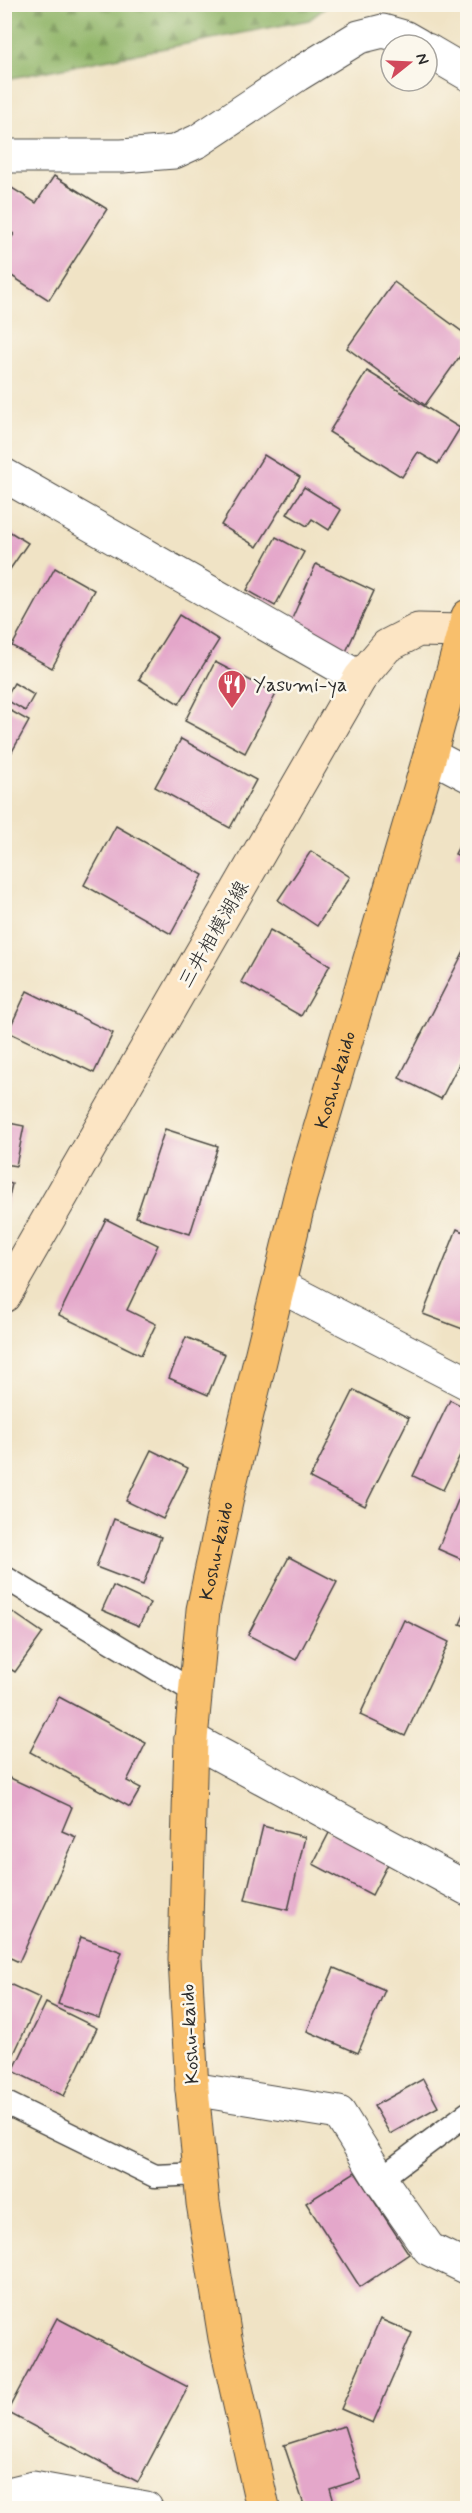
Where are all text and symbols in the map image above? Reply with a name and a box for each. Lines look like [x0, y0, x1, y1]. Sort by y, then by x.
north arrow [379, 33, 439, 93]
text: N [410, 51, 433, 67]
restaurant icon: Yasumi-ya [216, 668, 248, 710]
place label: Yasumi-ya [253, 672, 347, 699]
street label: 三井相模湖線 [173, 876, 256, 993]
street label: Koshu-kaido [309, 1028, 363, 1132]
street label: Koshu-kaido [193, 1499, 241, 1603]
street label: Koshu-kaido [174, 1983, 207, 2085]

